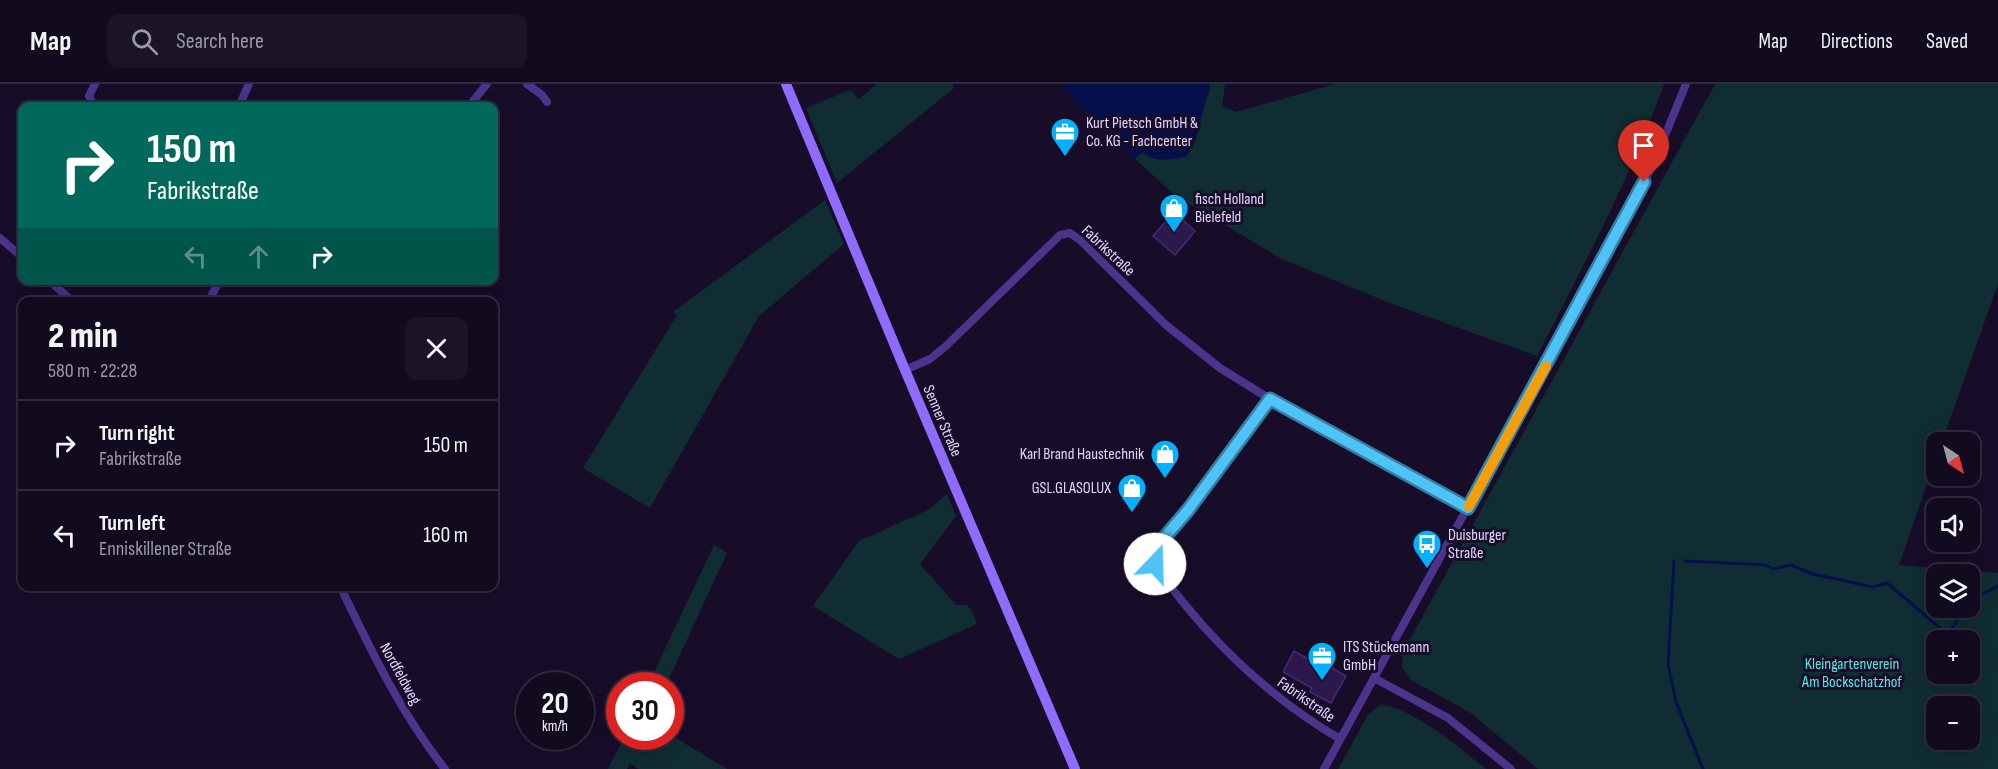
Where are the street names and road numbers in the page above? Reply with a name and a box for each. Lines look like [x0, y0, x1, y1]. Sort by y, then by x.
street label: Fabrikstraße [1077, 221, 1139, 281]
street label: Senner Straße [918, 382, 966, 460]
street label: Nordfeldweg [375, 640, 425, 708]
street label: Fabrikstraße [1273, 673, 1339, 727]

